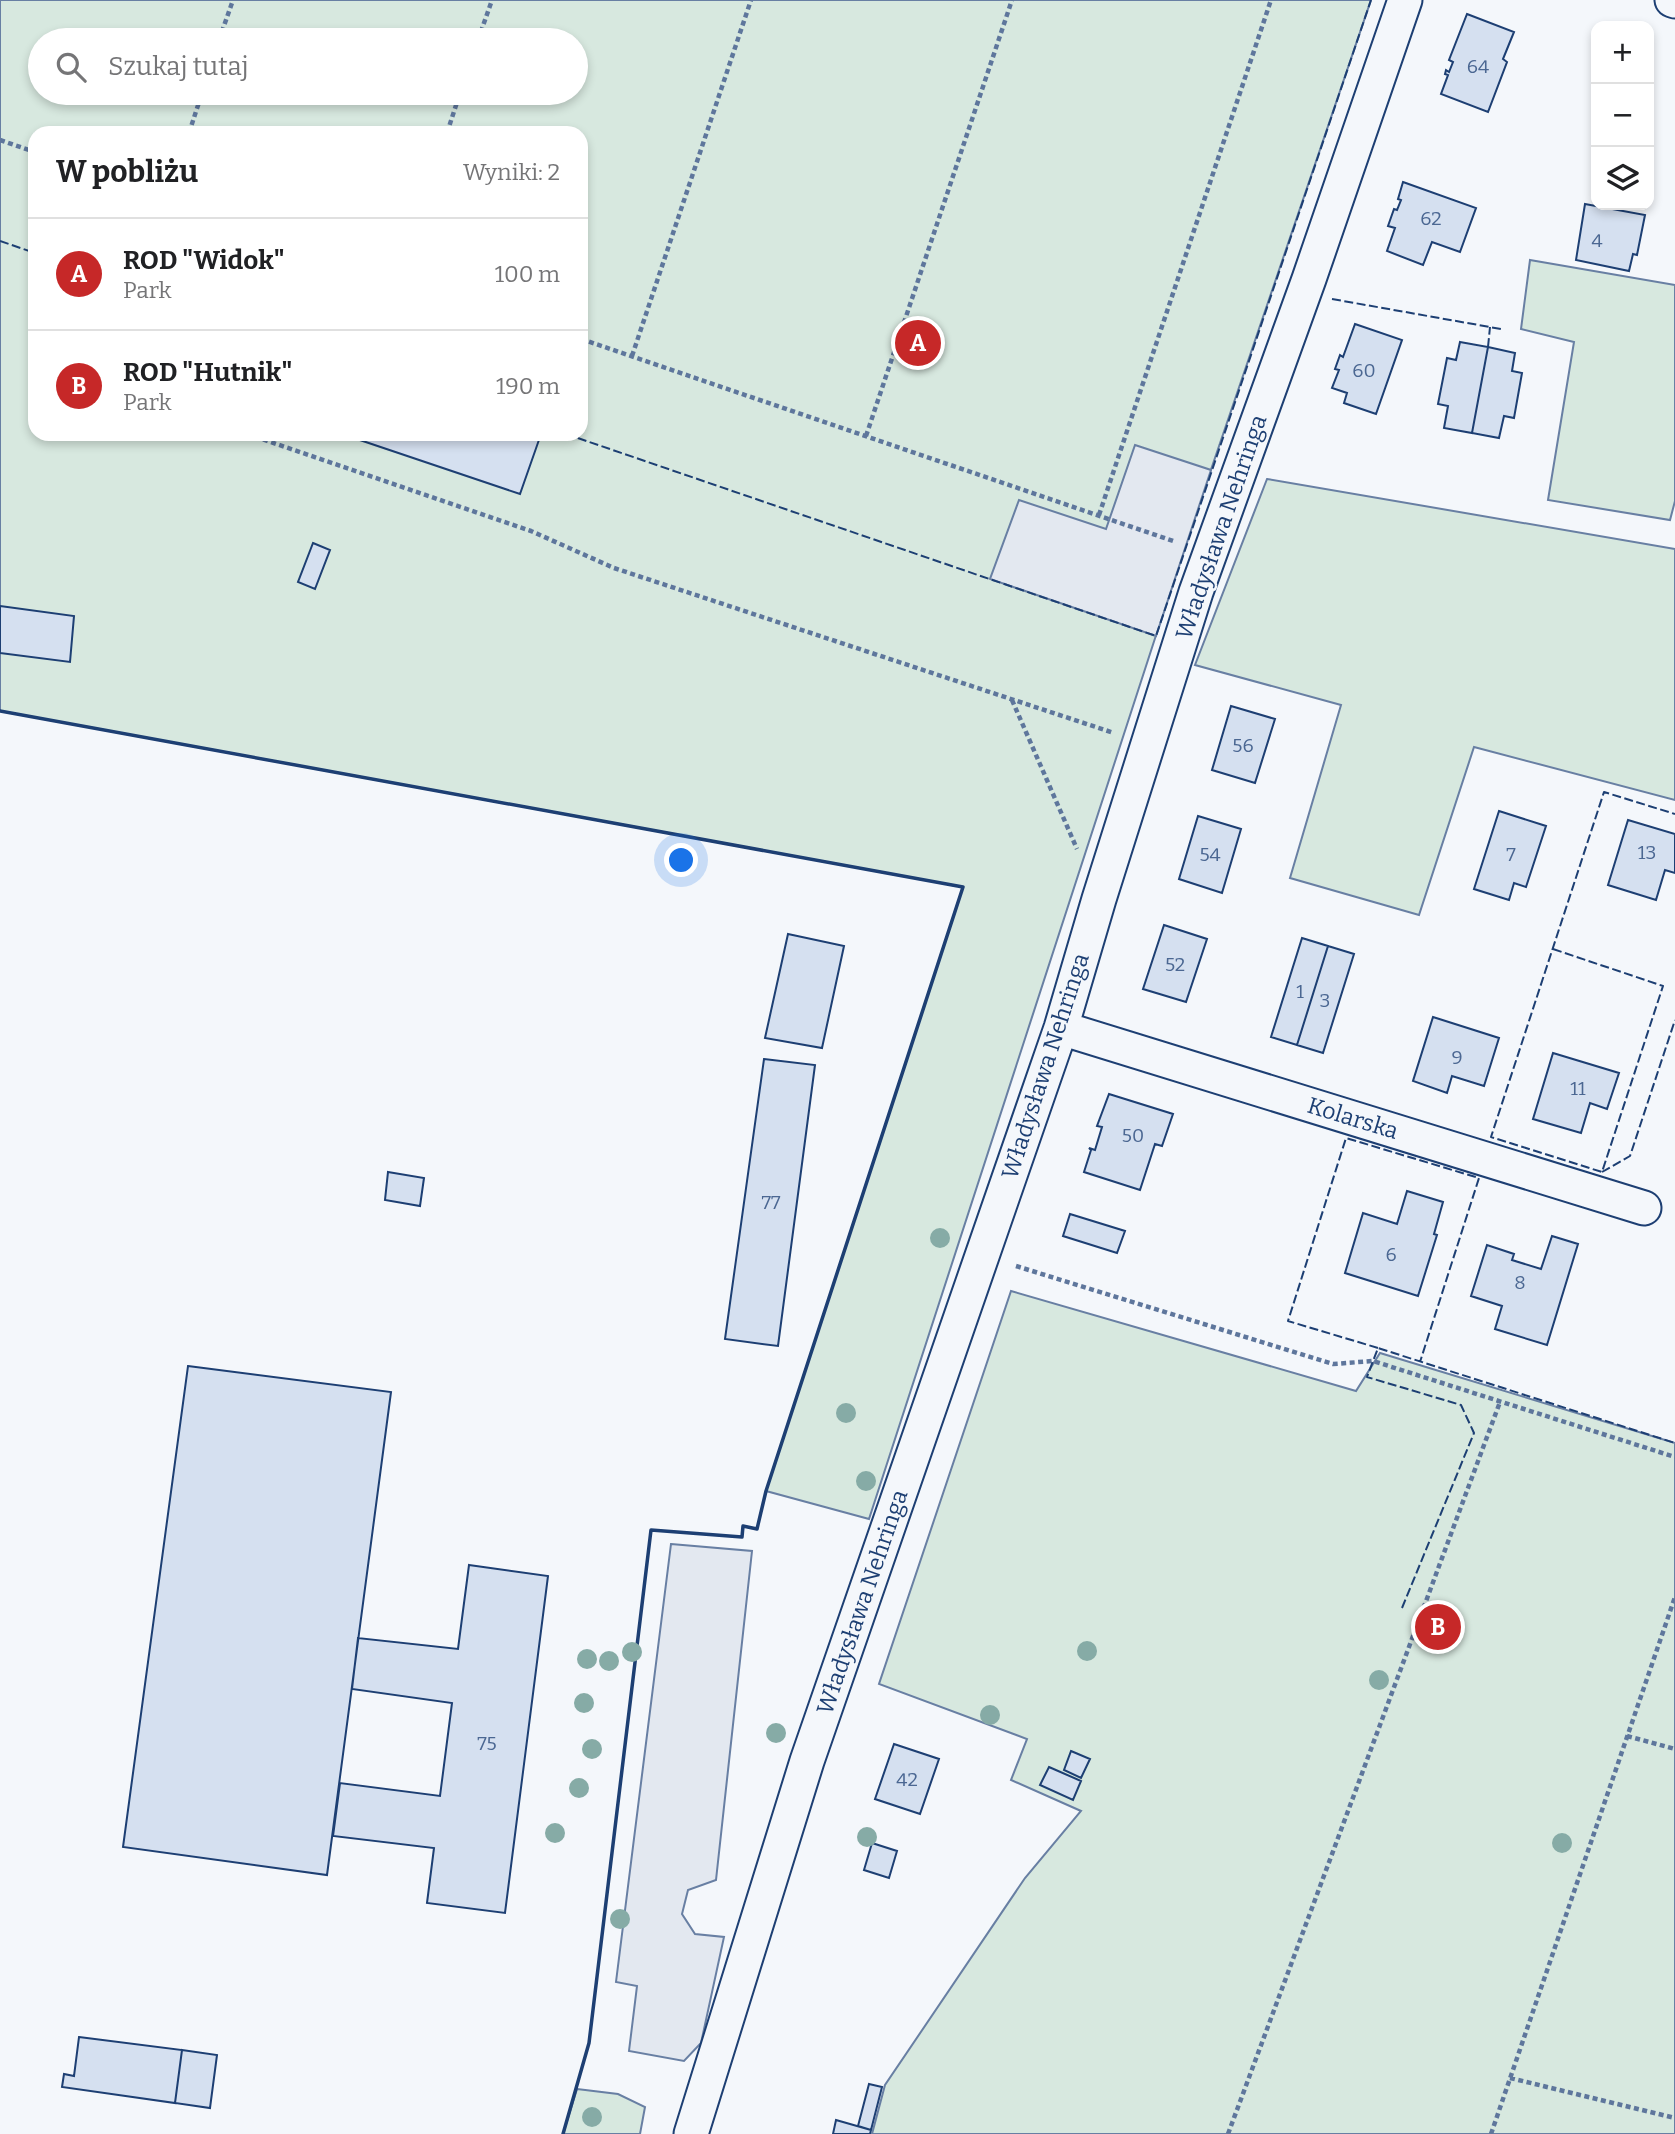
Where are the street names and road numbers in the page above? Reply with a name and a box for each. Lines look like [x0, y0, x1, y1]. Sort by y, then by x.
street label: Władysława Nehringa [1169, 411, 1273, 643]
street label: Władysława Nehringa [995, 949, 1095, 1182]
street label: Kolarska [1304, 1091, 1402, 1145]
street label: Władysława Nehringa [810, 1486, 914, 1718]

